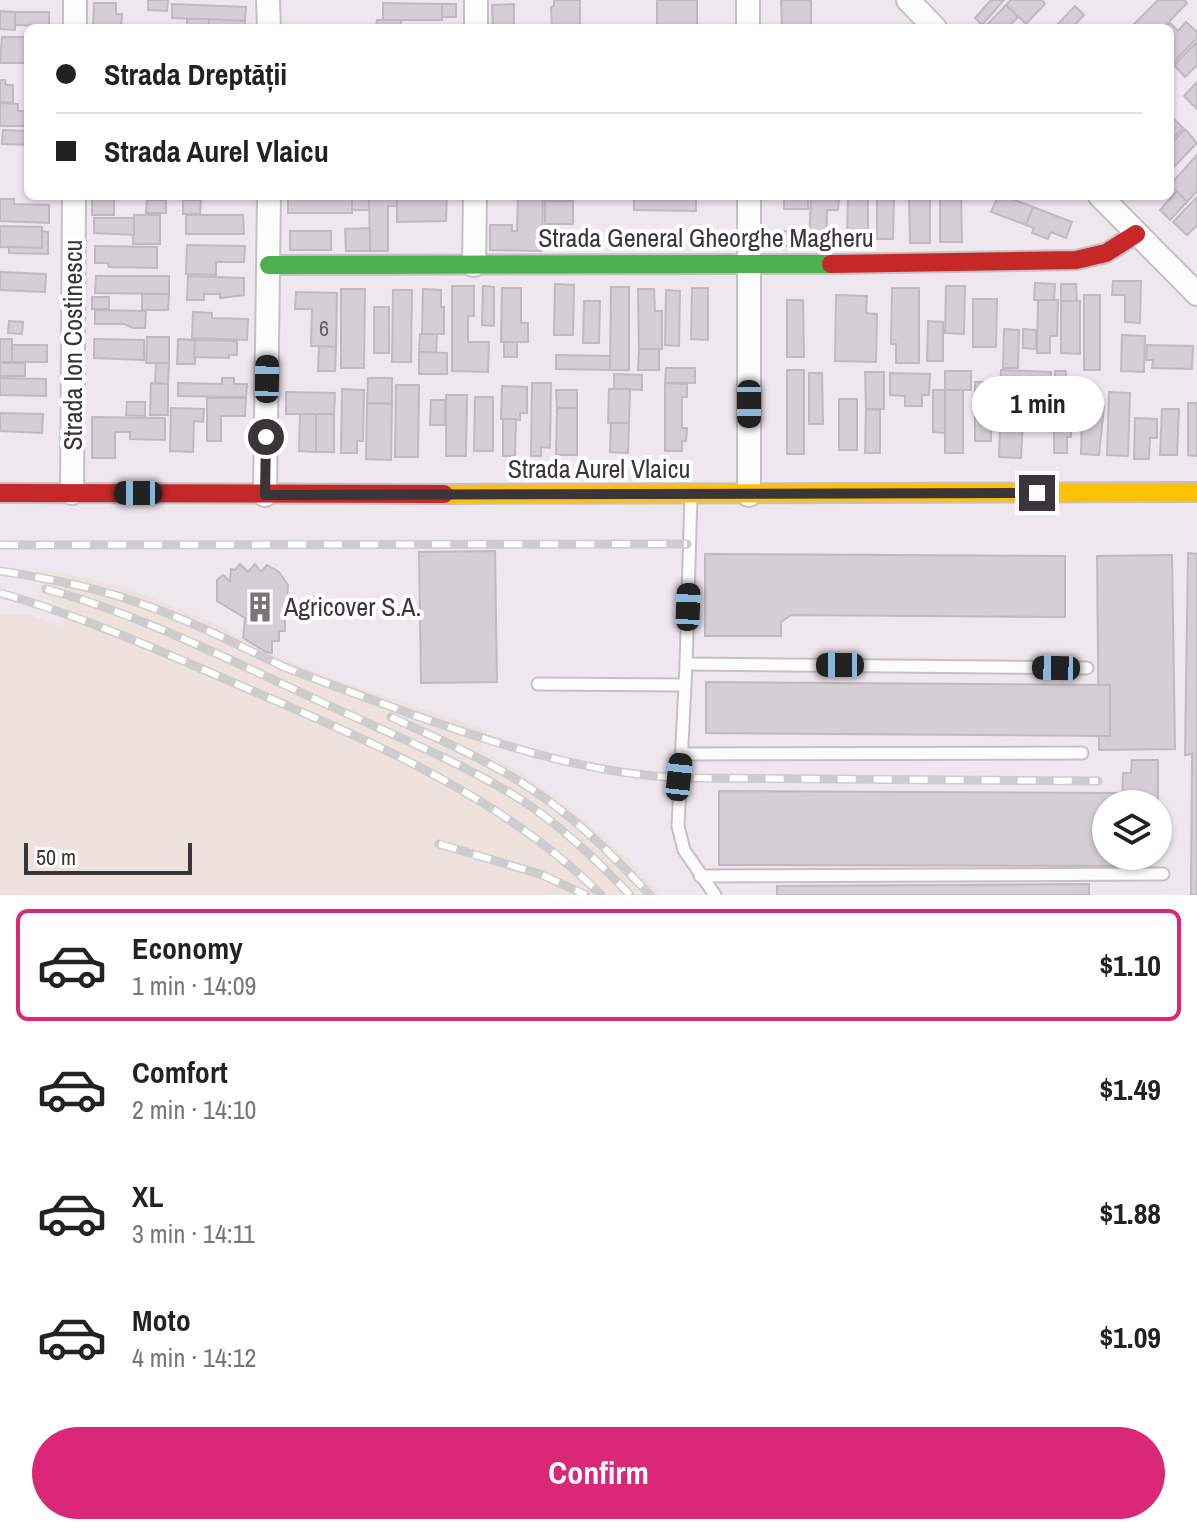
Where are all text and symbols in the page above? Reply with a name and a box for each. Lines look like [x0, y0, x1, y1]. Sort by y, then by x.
text: Strada Dreptății [104, 54, 287, 94]
text: Strada Aurel Vlaicu [104, 131, 329, 171]
street label: Strada General Gheorghe Magheru [538, 220, 874, 255]
street label: Strada Ion Costinescu [55, 240, 90, 450]
house number: 6 [319, 313, 329, 343]
car [255, 355, 279, 403]
callout: 1 min [971, 377, 1103, 433]
car [737, 380, 761, 428]
text: 1 min [1010, 386, 1066, 421]
route start [248, 419, 284, 455]
street label: Strada Aurel Vlaicu [508, 451, 690, 486]
route end [1019, 475, 1055, 511]
car [114, 481, 162, 505]
car [675, 583, 701, 631]
place label: Agricover S.A. [283, 589, 421, 624]
building icon: Agricover S.A. [243, 590, 277, 624]
car [816, 653, 864, 677]
car [1032, 656, 1080, 680]
car [665, 752, 693, 802]
map controls [1092, 790, 1172, 870]
button: layers [1092, 790, 1172, 870]
scale bar [24, 839, 192, 875]
text: 50 m [36, 842, 76, 872]
text: Economy [132, 928, 243, 968]
icon: car [36, 929, 108, 1001]
text: $1.10 [1099, 945, 1161, 985]
text: 1 min · 14:09 [132, 968, 256, 1003]
text: Comfort [132, 1052, 228, 1092]
icon: car [36, 1053, 108, 1125]
text: $1.49 [1099, 1069, 1161, 1109]
text: 2 min · 14:10 [132, 1092, 256, 1127]
text: XL [132, 1176, 163, 1216]
icon: car [36, 1177, 108, 1249]
text: $1.88 [1099, 1193, 1161, 1233]
text: 3 min · 14:11 [132, 1216, 255, 1251]
text: Moto [132, 1300, 191, 1340]
icon: car [36, 1301, 108, 1373]
text: $1.09 [1099, 1317, 1161, 1357]
text: 4 min · 14:12 [132, 1340, 256, 1375]
button: Confirm [32, 1427, 1165, 1519]

